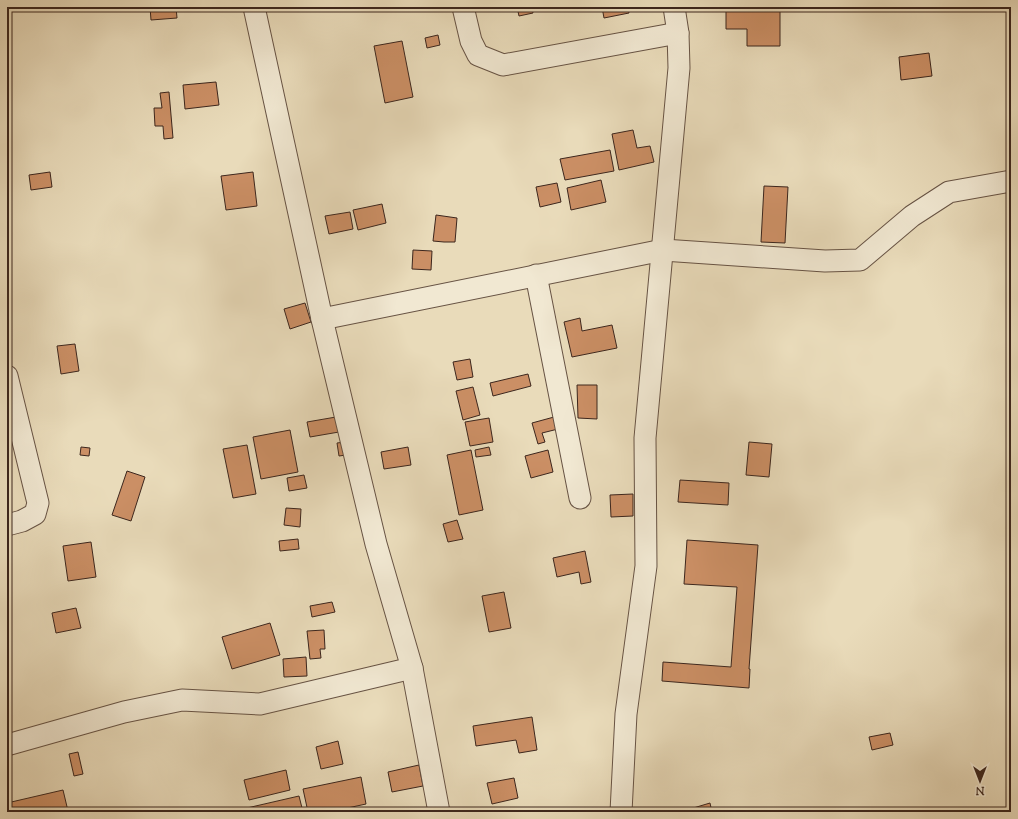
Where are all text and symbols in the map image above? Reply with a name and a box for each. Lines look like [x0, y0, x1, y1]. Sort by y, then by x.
north arrow [960, 761, 1000, 801]
text: N [975, 782, 985, 798]

